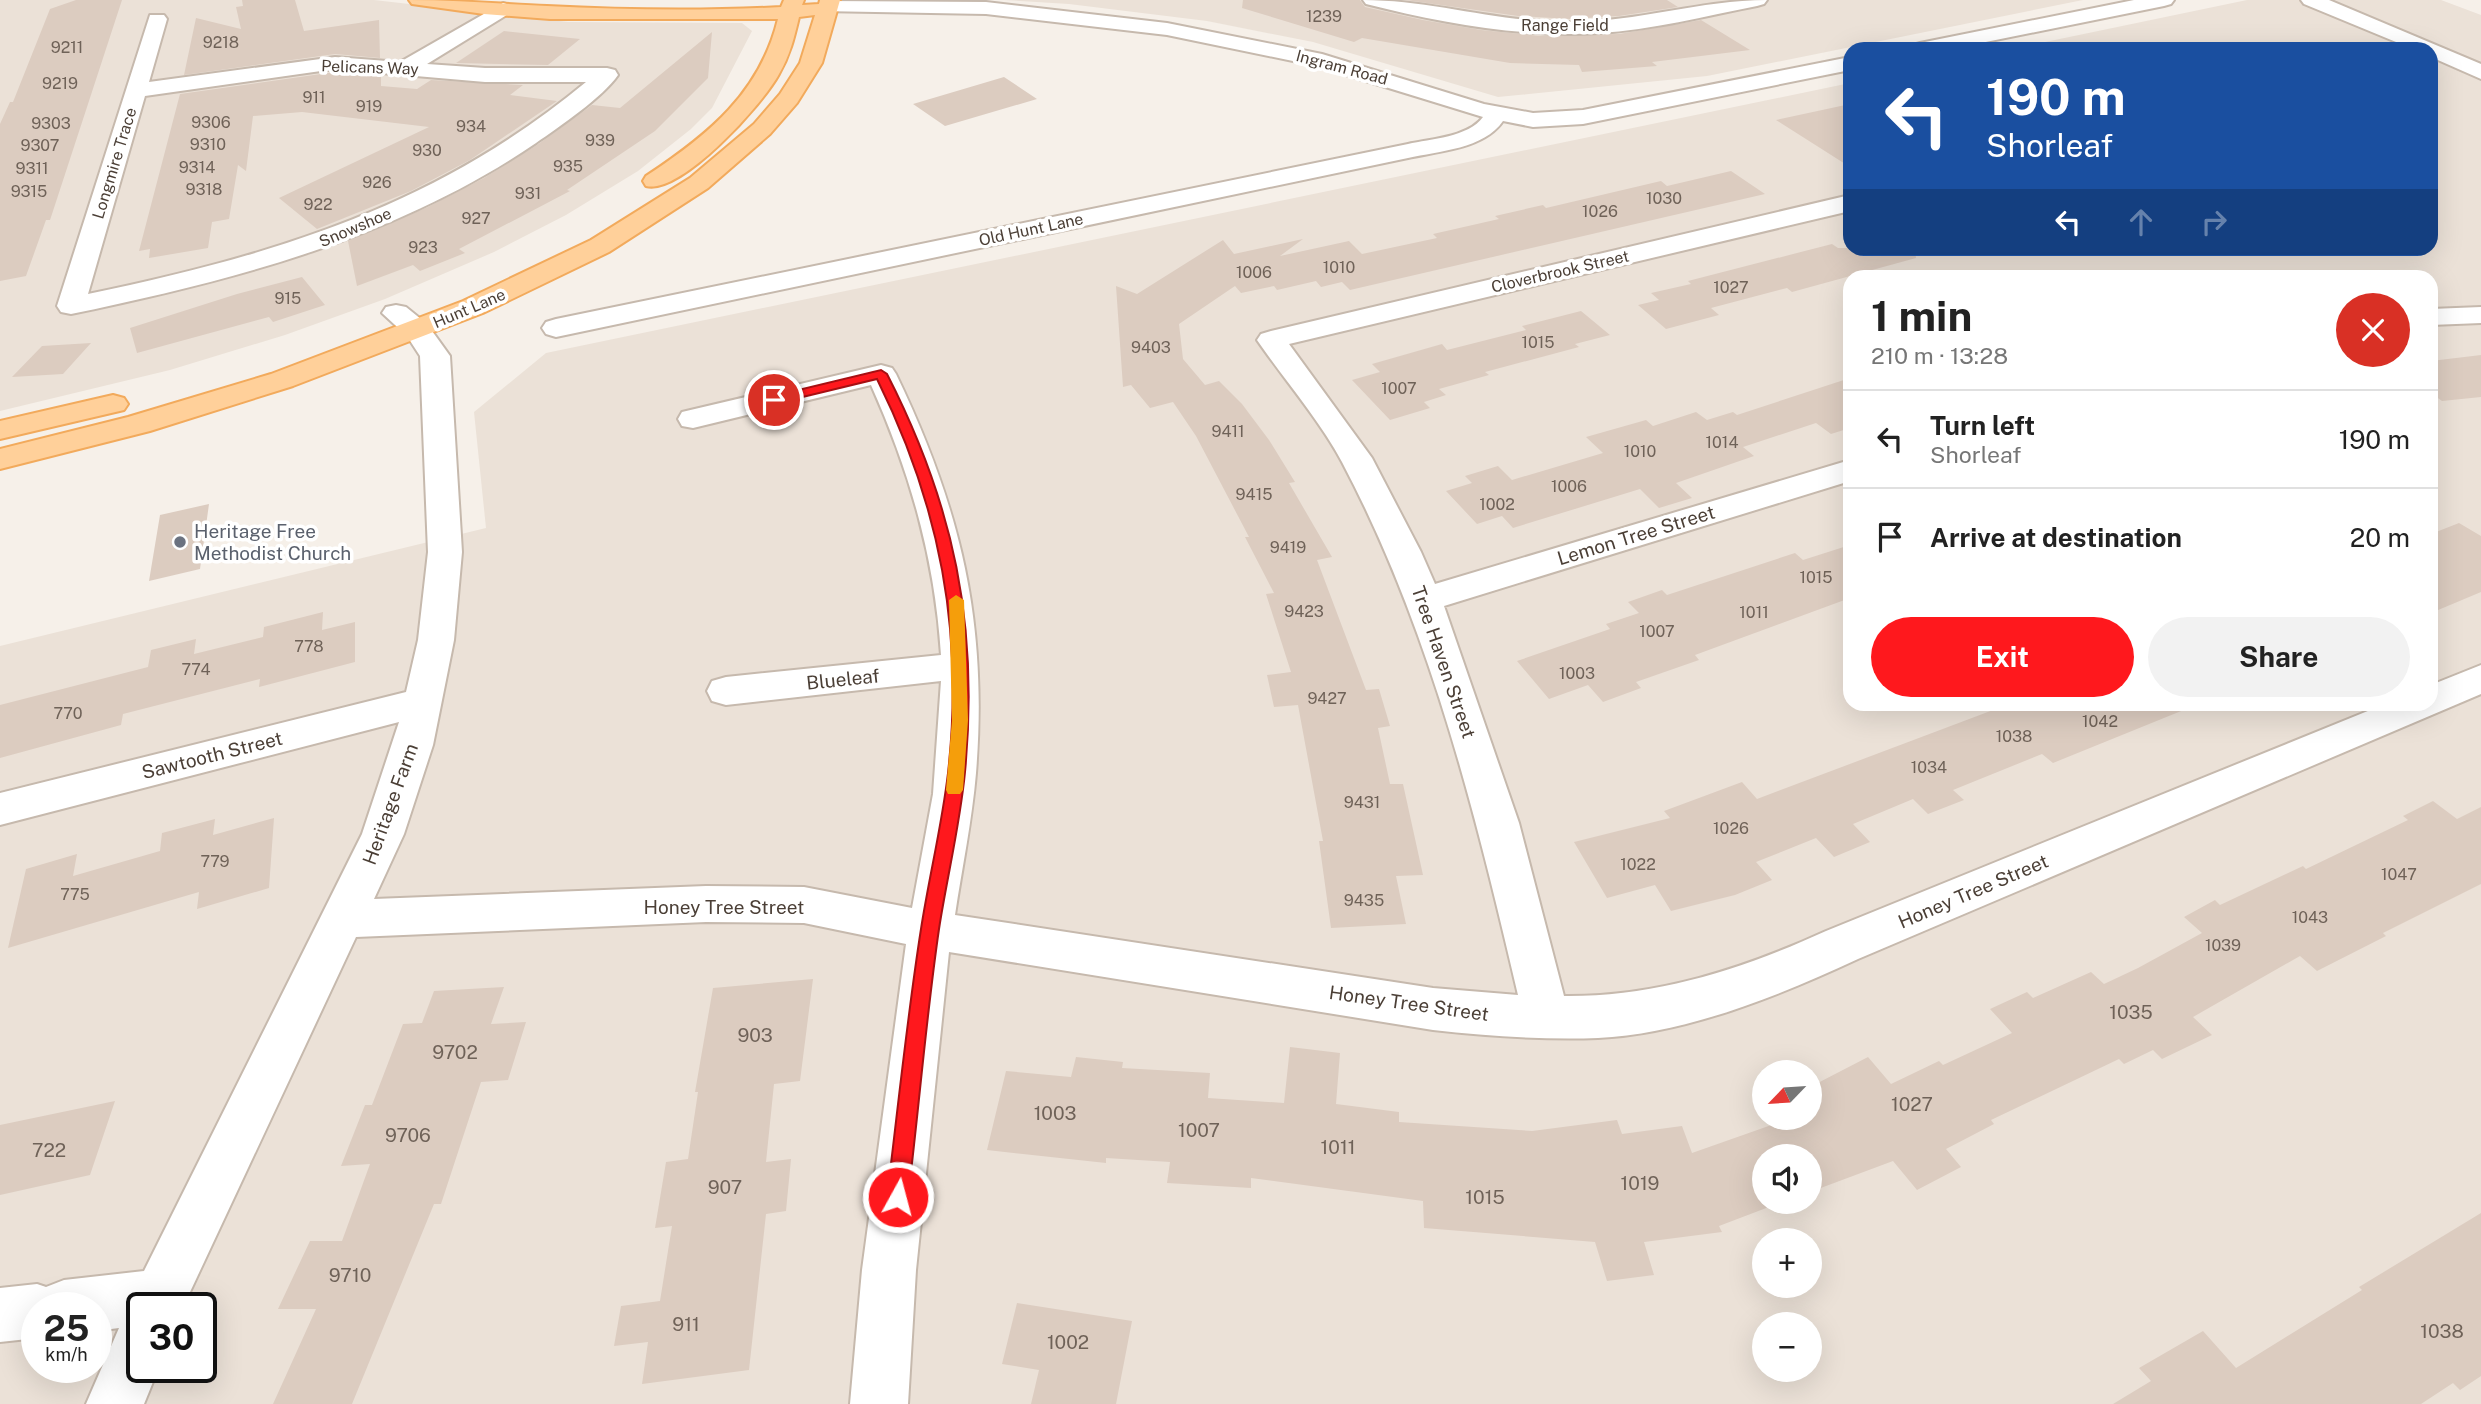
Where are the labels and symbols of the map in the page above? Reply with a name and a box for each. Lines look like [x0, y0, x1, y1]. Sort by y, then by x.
house number: 1239 [1306, 7, 1342, 26]
street label: Range Field [1521, 16, 1609, 35]
house number: 9218 [203, 33, 239, 52]
house number: 9211 [51, 38, 83, 57]
street label: Ingram Road [1294, 46, 1390, 89]
street label: Pelicans Way [321, 56, 420, 79]
house number: 9219 [42, 74, 78, 93]
house number: 911 [302, 88, 326, 107]
house number: 919 [356, 97, 382, 116]
street label: Longmire Trace [89, 105, 140, 221]
house number: 9306 [191, 113, 231, 132]
house number: 9303 [31, 114, 71, 133]
house number: 934 [456, 117, 486, 136]
house number: 939 [585, 131, 615, 150]
house number: 9310 [190, 135, 226, 154]
house number: 9307 [21, 136, 59, 155]
house number: 930 [412, 141, 442, 160]
house number: 935 [553, 157, 583, 176]
house number: 9314 [179, 158, 215, 177]
house number: 9311 [16, 159, 49, 178]
house number: 926 [362, 173, 392, 192]
house number: 9318 [186, 180, 222, 199]
house number: 9315 [11, 182, 47, 201]
house number: 931 [515, 184, 541, 203]
house number: 1030 [1646, 189, 1682, 208]
house number: 922 [303, 195, 333, 214]
house number: 1026 [1582, 202, 1618, 221]
street label: Snowshoe [316, 204, 394, 251]
house number: 927 [461, 209, 491, 228]
street label: Old Hunt Lane [977, 209, 1085, 250]
house number: 923 [408, 238, 438, 257]
street label: Cloverbrook Street [1489, 246, 1631, 297]
house number: 1010 [1323, 258, 1356, 277]
house number: 1006 [1236, 263, 1272, 282]
house number: 1027 [1713, 278, 1749, 297]
street label: Hunt Lane [430, 285, 508, 332]
house number: 915 [275, 289, 301, 308]
house number: 1015 [1521, 333, 1555, 352]
house number: 9403 [1131, 338, 1171, 357]
pin [744, 370, 804, 430]
house number: 1007 [1381, 379, 1417, 398]
house number: 9411 [1211, 422, 1245, 441]
house number: 1014 [1706, 433, 1738, 452]
house number: 1010 [1624, 442, 1657, 461]
house number: 1006 [1551, 477, 1587, 496]
house number: 9415 [1236, 485, 1272, 504]
house number: 1002 [1479, 495, 1515, 514]
street label: Lemon Tree Street [1555, 501, 1717, 569]
place label: Heritage Free Methodist Church [194, 520, 351, 564]
marker: Heritage Free Methodist Church [172, 534, 188, 550]
house number: 9419 [1270, 538, 1306, 557]
house number: 1015 [1799, 568, 1833, 587]
street label: Tree Haven Street [1408, 583, 1480, 741]
house number: 9423 [1284, 602, 1324, 621]
house number: 1011 [1739, 603, 1769, 622]
house number: 1007 [1639, 622, 1675, 641]
house number: 778 [294, 637, 324, 656]
house number: 774 [181, 660, 211, 679]
street label: Blueleaf [805, 664, 881, 694]
house number: 1003 [1559, 664, 1595, 683]
house number: 9427 [1307, 689, 1347, 708]
house number: 770 [54, 704, 83, 723]
house number: 1042 [2082, 712, 2118, 731]
street label: Sawtooth Street [139, 727, 285, 783]
house number: 1038 [1996, 727, 2032, 746]
street label: Heritage Farm [358, 740, 422, 868]
house number: 1034 [1911, 758, 1947, 777]
house number: 9431 [1344, 793, 1380, 812]
house number: 1026 [1713, 819, 1749, 838]
street label: Honey Tree Street [1895, 849, 2051, 933]
house number: 779 [200, 852, 230, 871]
house number: 1022 [1620, 855, 1656, 874]
house number: 1047 [2381, 865, 2417, 884]
house number: 775 [60, 885, 90, 904]
house number: 9435 [1344, 891, 1384, 910]
street label: Honey Tree Street [644, 896, 804, 918]
house number: 1043 [2292, 908, 2328, 927]
house number: 1039 [2205, 936, 2241, 955]
street label: Honey Tree Street [1328, 981, 1490, 1025]
house number: 1035 [2109, 1001, 2153, 1023]
house number: 903 [737, 1024, 773, 1046]
house number: 9702 [432, 1041, 478, 1063]
north arrow [1752, 1060, 1822, 1130]
house number: 1027 [1891, 1093, 1933, 1115]
house number: 1003 [1034, 1102, 1076, 1124]
house number: 1007 [1178, 1119, 1220, 1141]
house number: 9706 [385, 1124, 431, 1146]
house number: 1011 [1321, 1136, 1355, 1158]
house number: 722 [32, 1139, 66, 1161]
position arrow [861, 1160, 935, 1234]
house number: 1019 [1621, 1172, 1659, 1194]
house number: 907 [708, 1176, 742, 1198]
house number: 1015 [1465, 1186, 1505, 1208]
house number: 9710 [329, 1264, 371, 1286]
speed limit sign: 30 [126, 1292, 217, 1383]
house number: 911 [672, 1313, 700, 1335]
house number: 1038 [2420, 1320, 2464, 1342]
house number: 1002 [1047, 1331, 1089, 1353]

